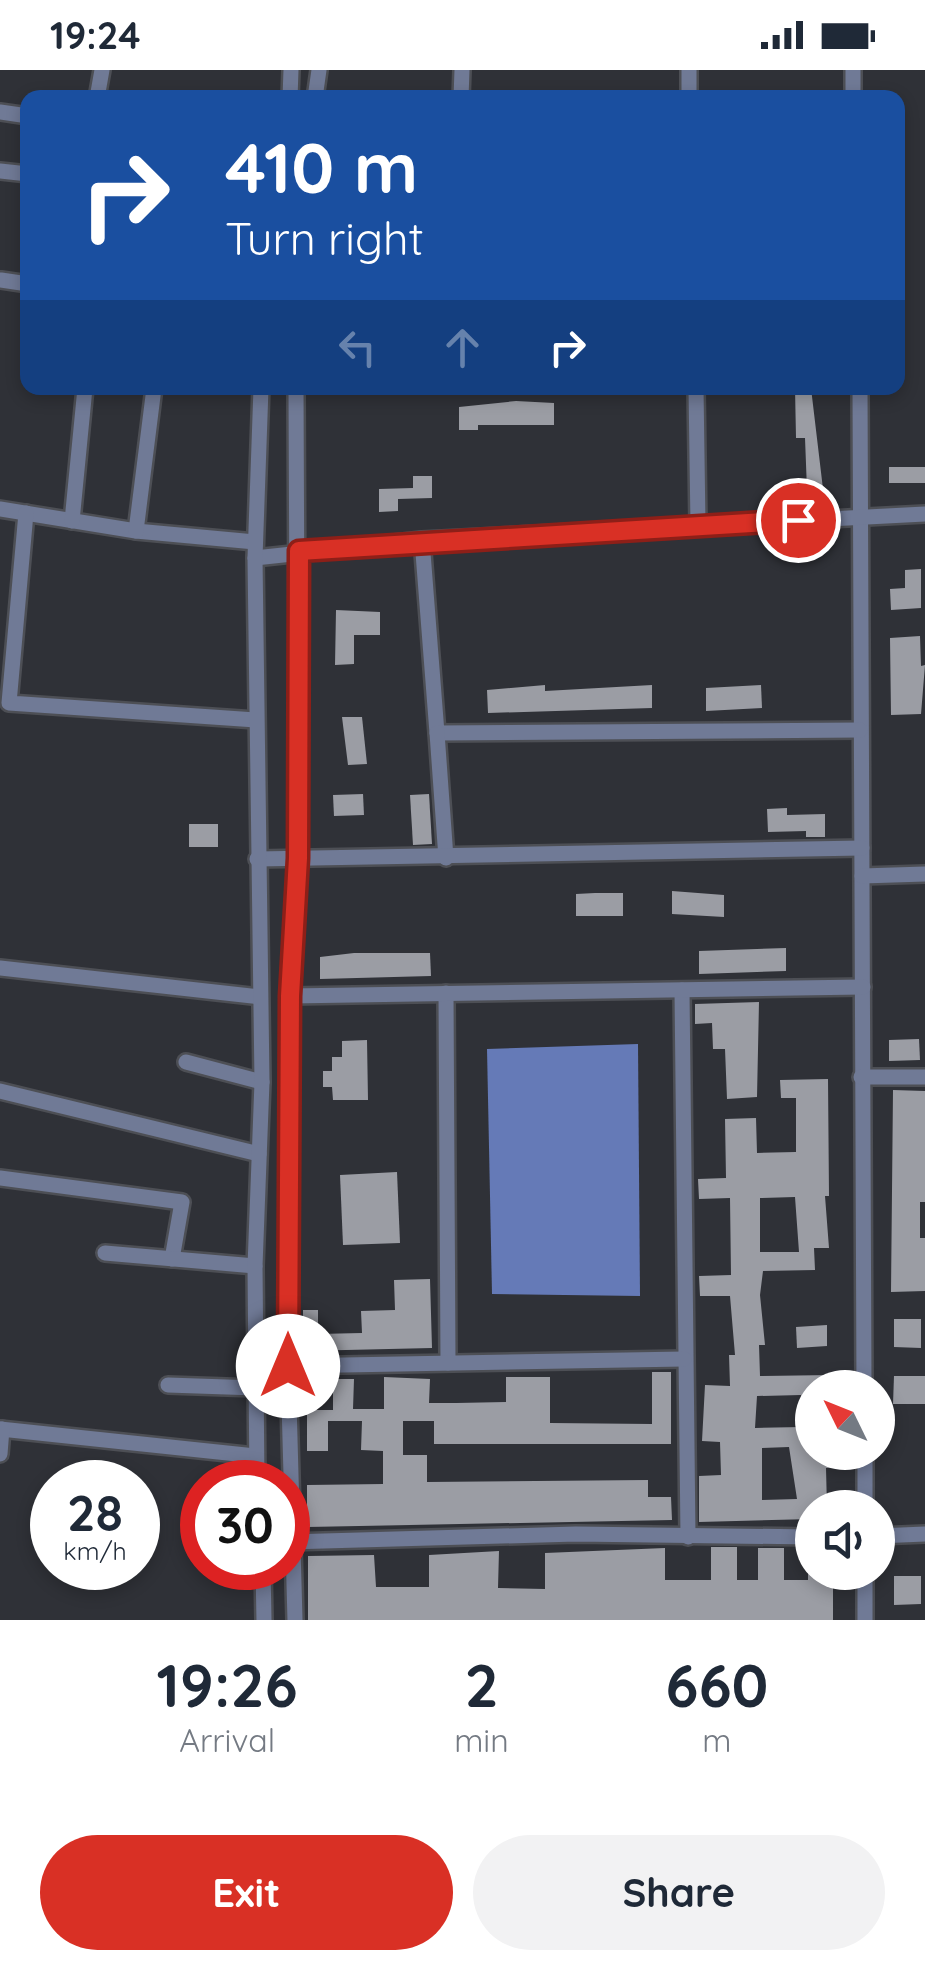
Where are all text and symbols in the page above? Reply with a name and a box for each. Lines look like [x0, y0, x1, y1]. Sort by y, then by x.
text: 19:24 [50, 11, 141, 59]
text: 410 m [225, 123, 418, 211]
icon: right [60, 130, 190, 260]
text: Turn right [225, 210, 424, 266]
icon: left [330, 320, 385, 375]
icon: ahead [435, 320, 490, 375]
icon: right [540, 320, 595, 375]
pin [756, 478, 841, 563]
icon: arrive [771, 493, 826, 548]
position arrow [236, 1314, 340, 1418]
north arrow [795, 1370, 895, 1470]
map controls [795, 1370, 895, 1590]
speed limit sign: 30 [180, 1460, 310, 1590]
text: 28 [67, 1481, 123, 1544]
button: sound [795, 1490, 895, 1590]
text: km/h [63, 1535, 127, 1566]
text: 19:26 [157, 1647, 298, 1722]
text: 2 [464, 1647, 499, 1722]
text: 660 [665, 1647, 768, 1722]
text: Arrival [179, 1720, 275, 1760]
text: min [454, 1720, 509, 1760]
text: m [702, 1720, 731, 1760]
button: Exit [40, 1835, 453, 1950]
button: Share [473, 1835, 885, 1950]

